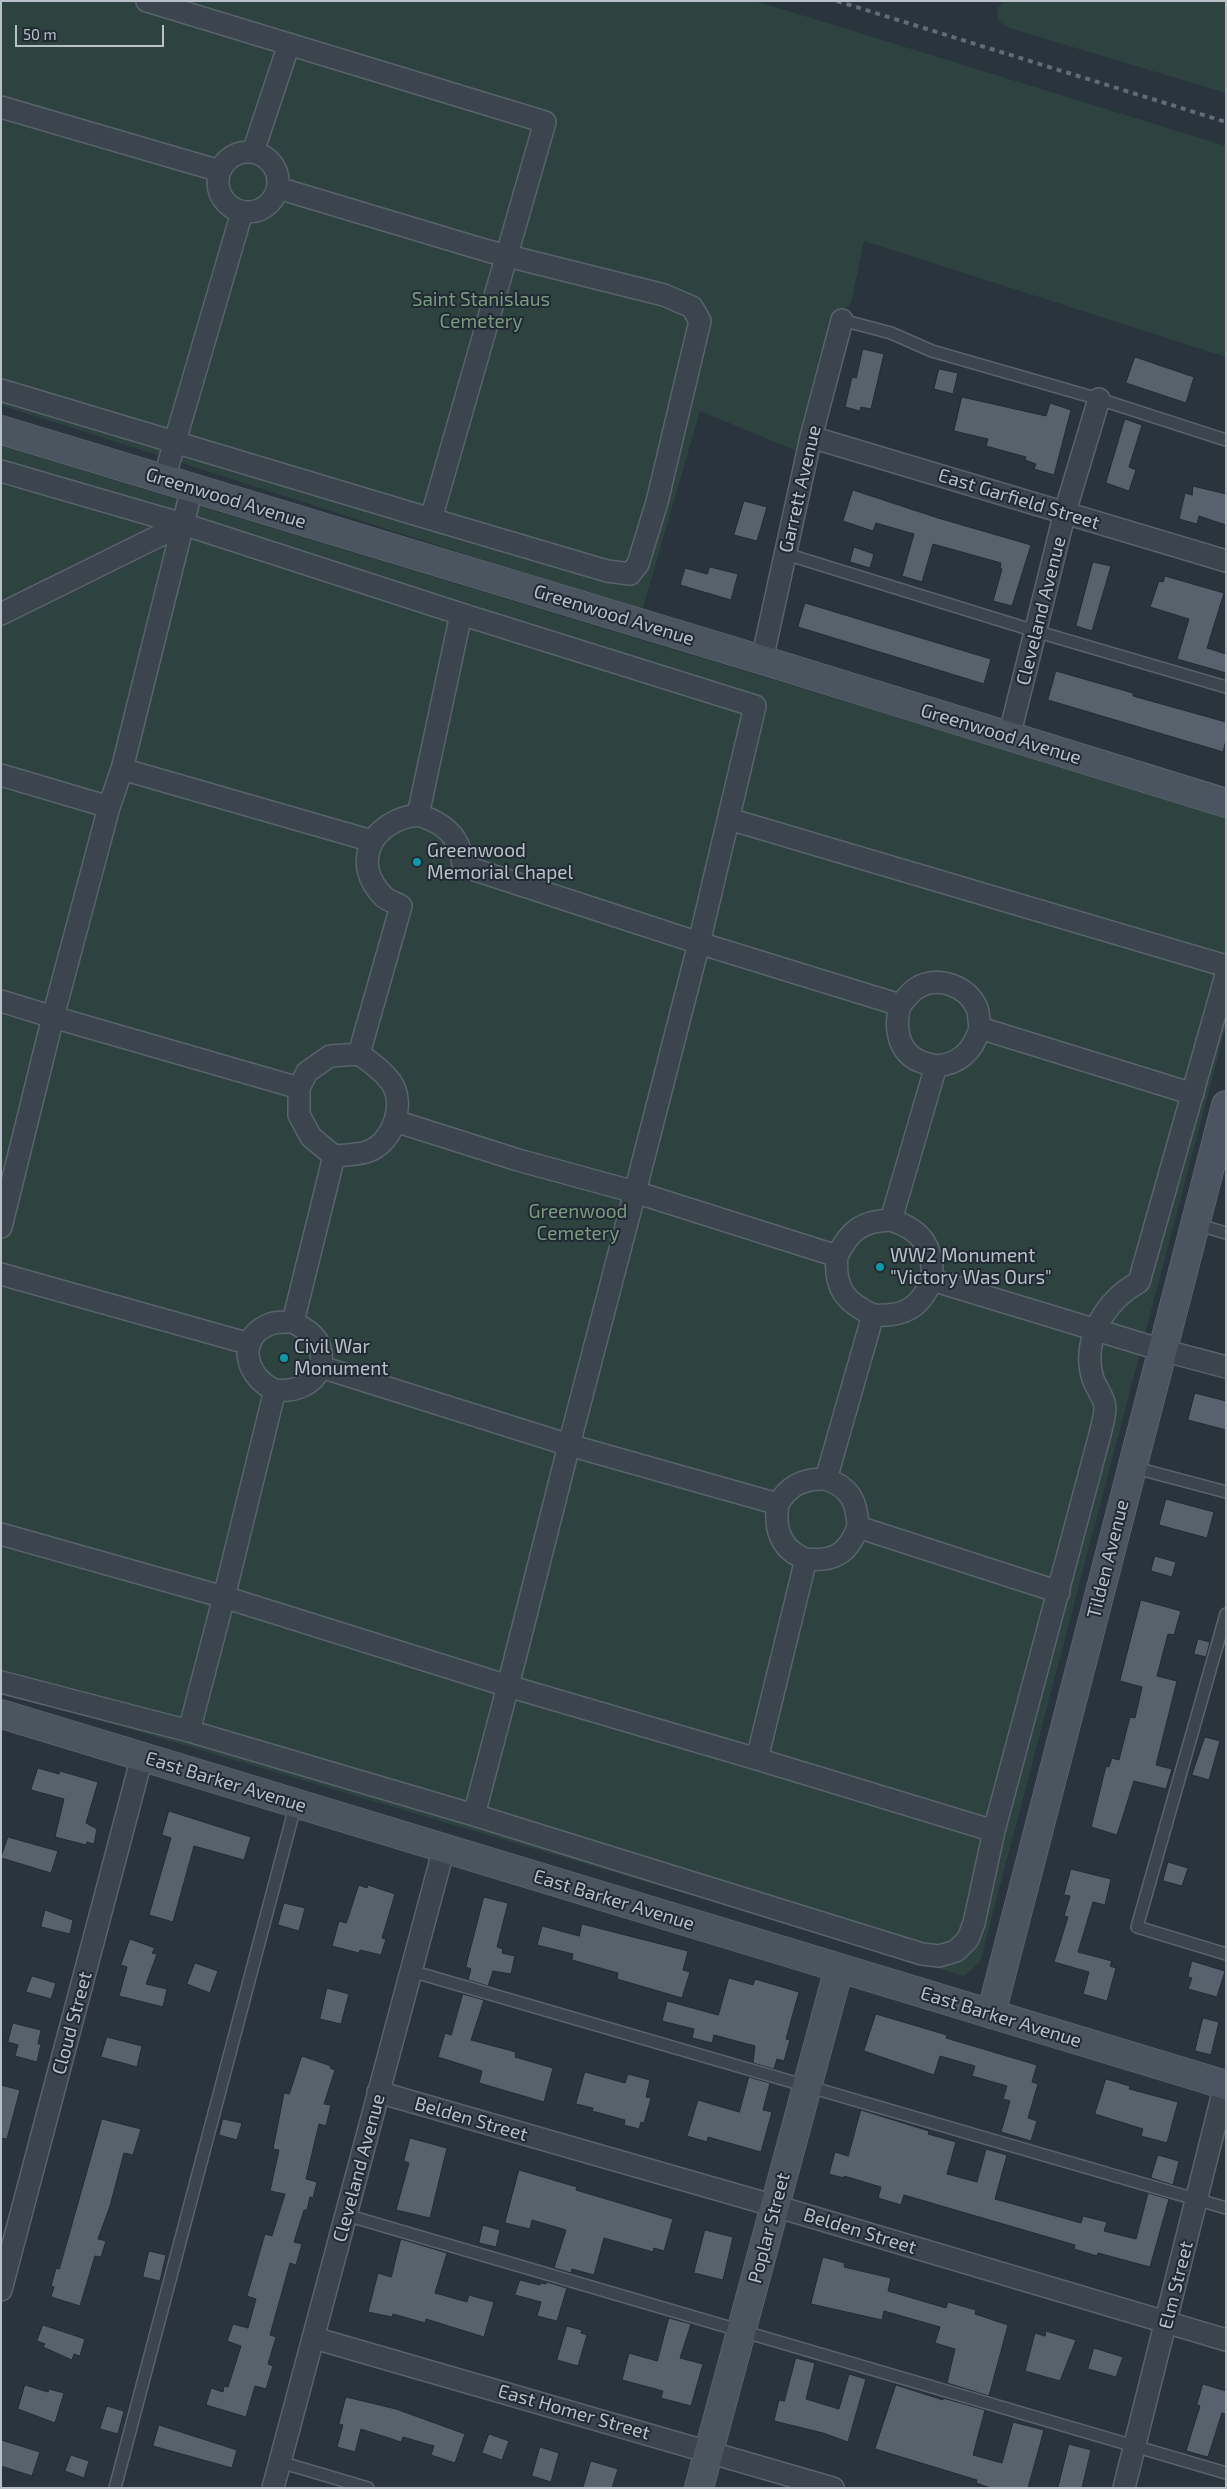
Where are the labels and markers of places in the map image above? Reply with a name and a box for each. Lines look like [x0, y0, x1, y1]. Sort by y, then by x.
place label: Greenwood Memorial Chapel [427, 840, 573, 884]
marker: Greenwood Memorial Chapel [411, 856, 423, 868]
place label: WW2 Monument "Victory Was Ours" [890, 1245, 1052, 1289]
marker: WW2 Monument "Victory Was Ours" [874, 1261, 886, 1273]
place label: Civil War Monument [294, 1336, 388, 1380]
marker: Civil War Monument [278, 1352, 290, 1364]

